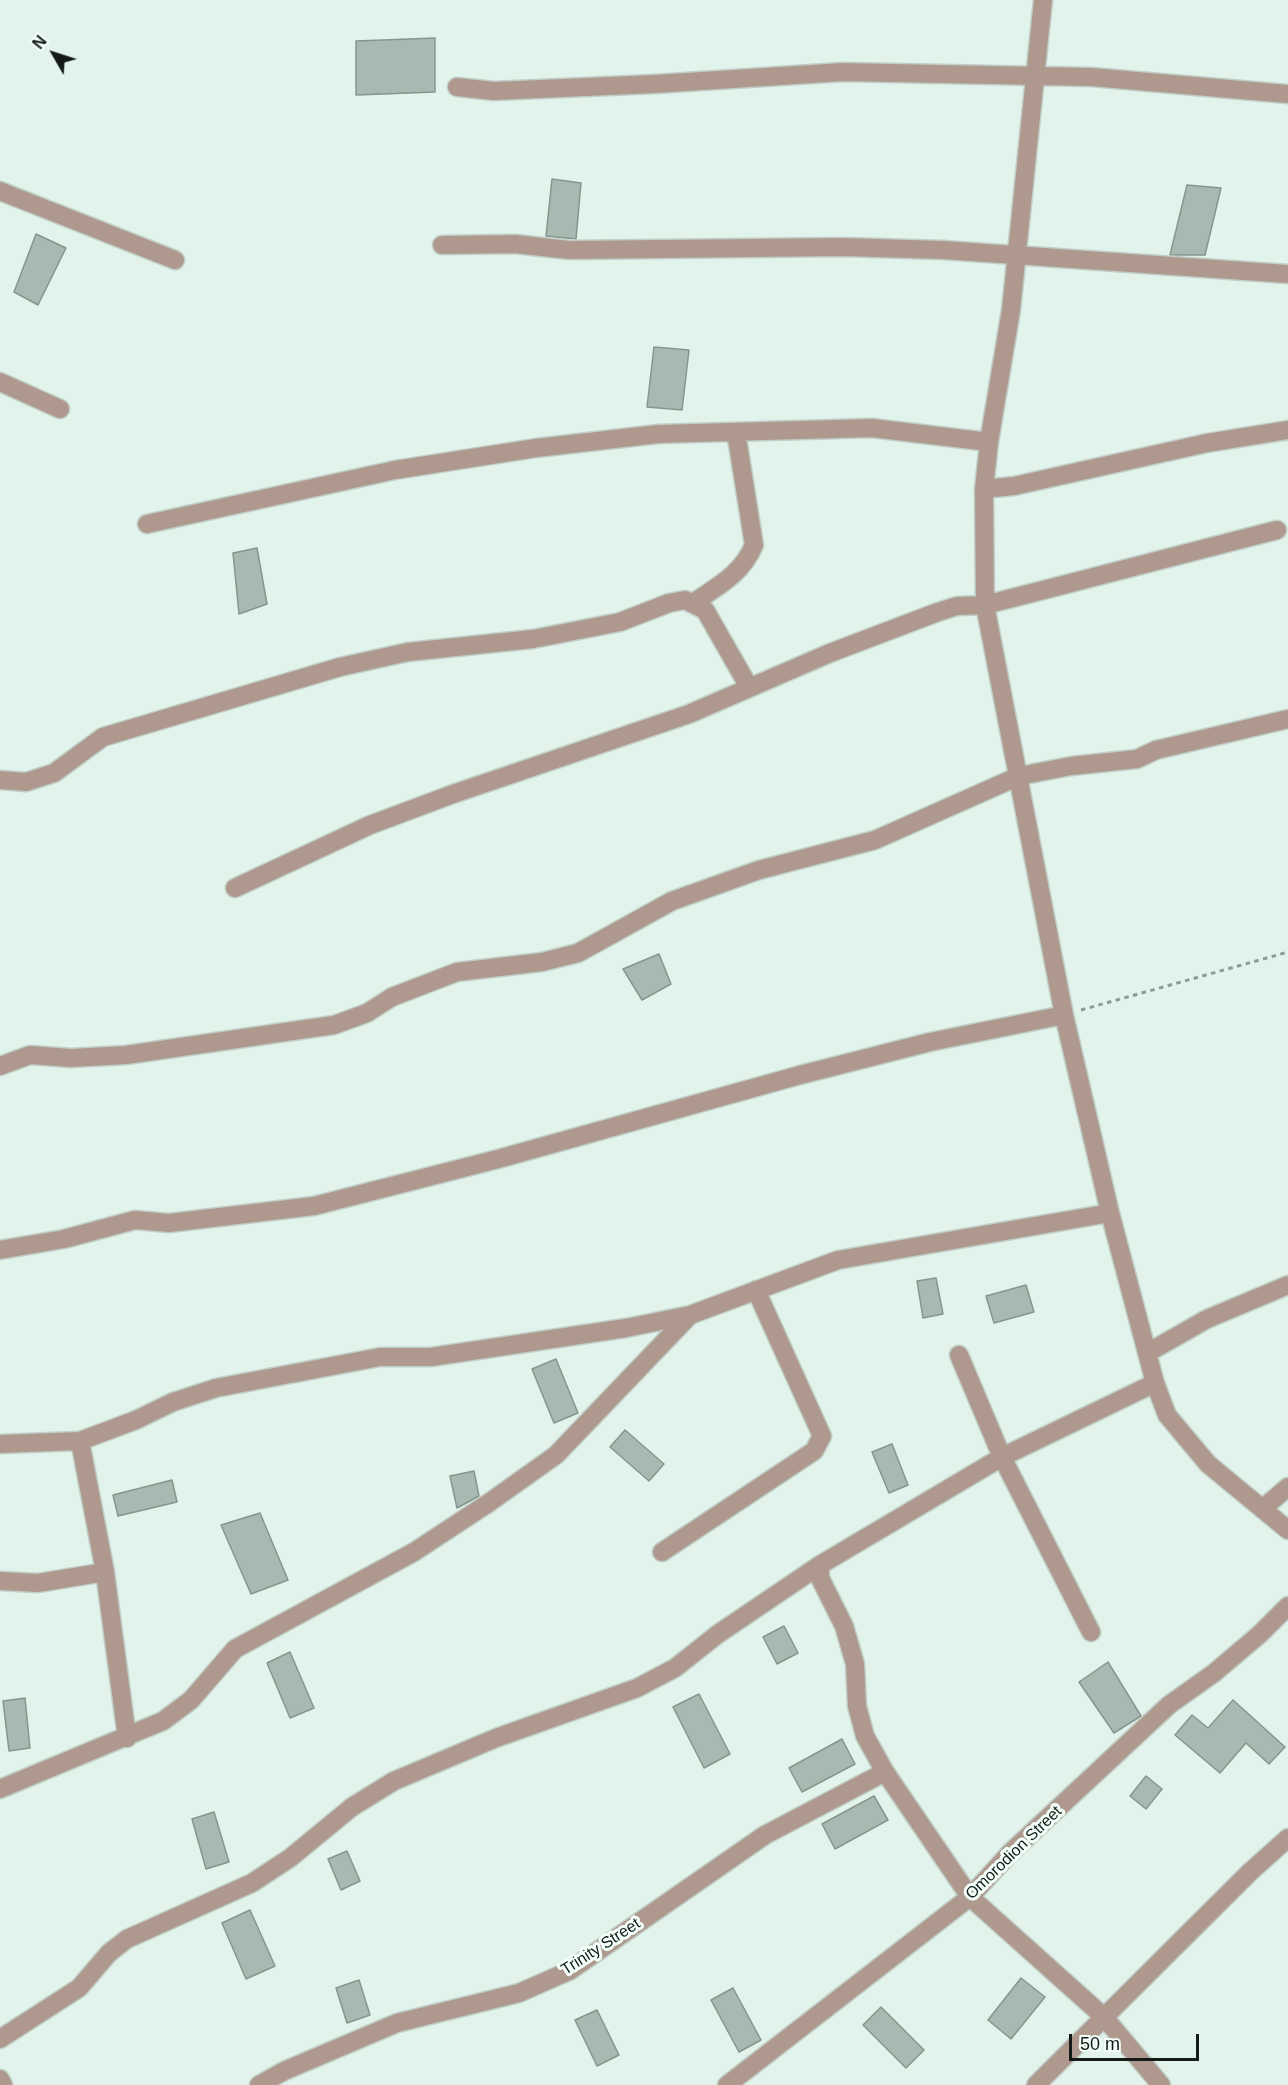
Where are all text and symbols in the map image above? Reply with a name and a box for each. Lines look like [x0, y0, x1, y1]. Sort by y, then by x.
north arrow [24, 24, 84, 84]
text: N [29, 33, 50, 52]
street label: Omorodion Street [962, 1802, 1066, 1904]
street label: Trinity Street [558, 1914, 644, 1980]
scale bar [1072, 2022, 1202, 2060]
text: 50 m [1080, 2034, 1120, 2054]

